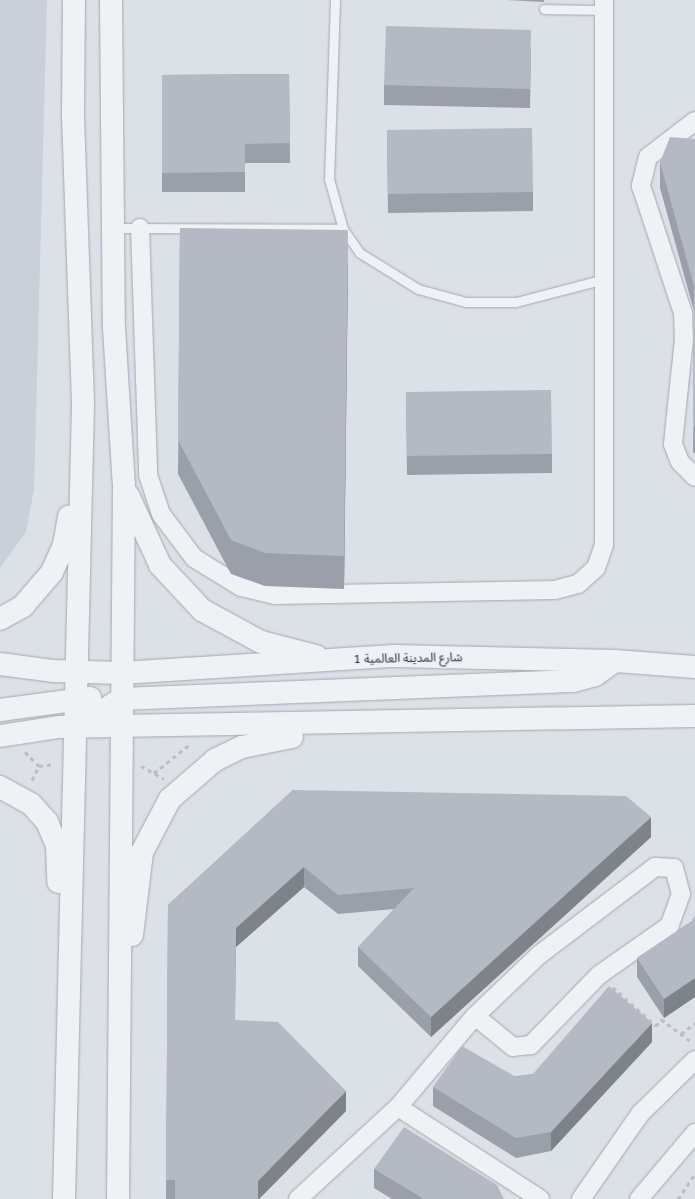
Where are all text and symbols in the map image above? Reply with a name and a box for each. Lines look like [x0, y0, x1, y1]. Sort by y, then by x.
street label: شارع المدينة العالمية 1 [353, 651, 463, 667]

